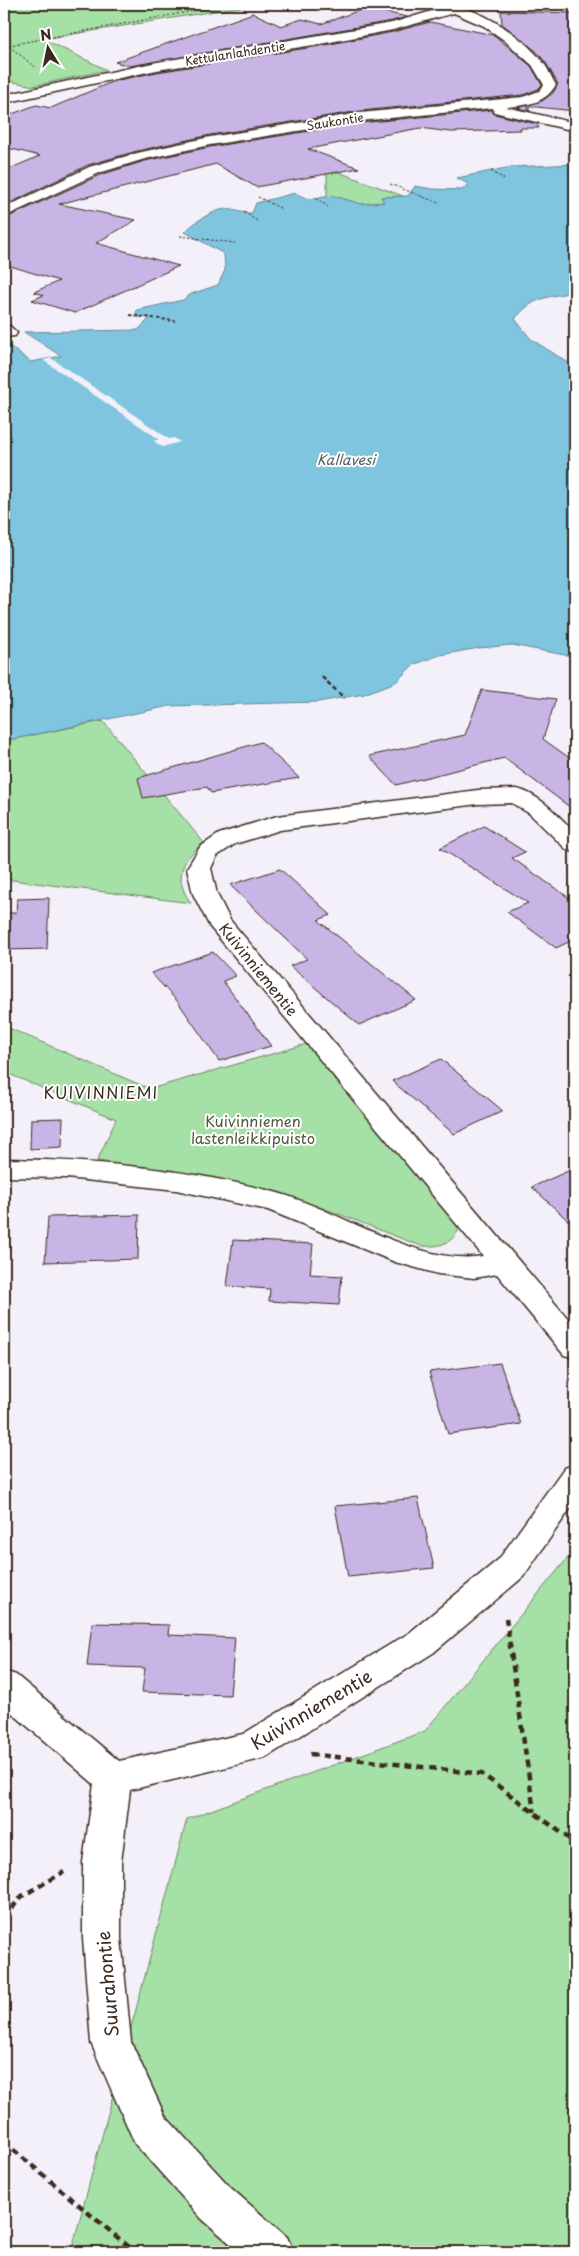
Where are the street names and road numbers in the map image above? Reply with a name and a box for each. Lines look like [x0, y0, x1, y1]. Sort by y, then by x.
street label: Kettulanlahdentie [184, 36, 286, 70]
street label: Saukontie [305, 108, 365, 134]
street label: Kuivinniementie [214, 917, 304, 1021]
street label: Kuivinniementie [245, 1662, 377, 1756]
street label: Suurahontie [89, 1930, 125, 2038]

